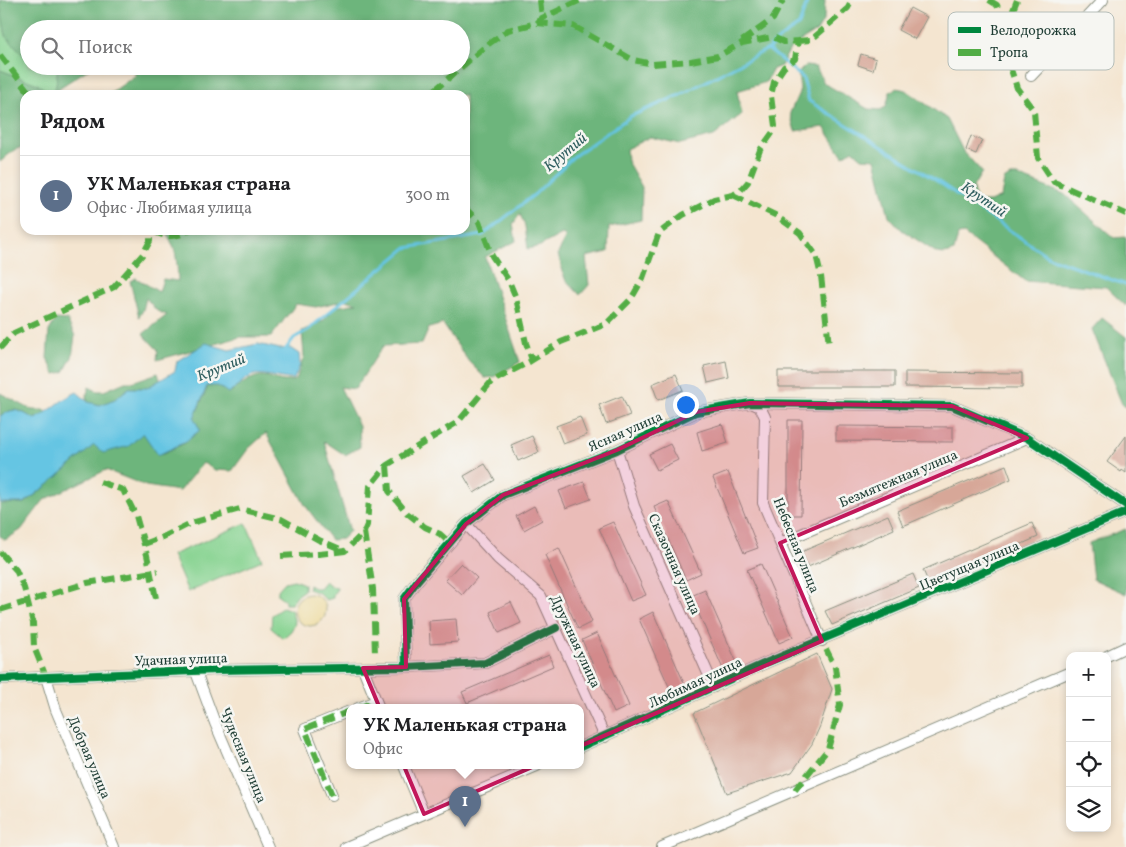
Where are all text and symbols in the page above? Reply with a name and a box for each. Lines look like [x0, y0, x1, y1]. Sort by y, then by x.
legend [948, 12, 1114, 70]
search box [20, 20, 470, 75]
text: Велодорожка [990, 22, 1077, 41]
icon: search [38, 34, 66, 62]
text: Поиск [78, 35, 132, 61]
text: Тропа [990, 44, 1028, 63]
text: Рядом [40, 108, 105, 137]
water label: Крутий [540, 129, 592, 177]
text: УК Маленькая страна [87, 172, 291, 198]
water label: Крутий [956, 177, 1010, 223]
text: 1 [53, 185, 59, 207]
text: 300 m [405, 185, 450, 207]
text: Офис · Любимая улица [87, 198, 252, 220]
water label: Крутий [194, 349, 249, 388]
your location [673, 392, 699, 418]
street label: Ясная улица [585, 408, 666, 457]
street label: Безмятежная улица [836, 446, 961, 513]
street label: Небесная улица [768, 495, 823, 596]
street label: Сказочная улица [643, 511, 704, 618]
street label: Цветущая улица [917, 537, 1023, 596]
street label: Дружная улица [545, 592, 605, 691]
street label: Удачная улица [134, 649, 228, 672]
map controls [1066, 652, 1111, 832]
button: + [1066, 652, 1111, 697]
street label: Любимая улица [646, 653, 746, 713]
button: − [1066, 697, 1111, 742]
popup [346, 704, 584, 769]
street label: Чудесная улица [215, 705, 270, 806]
street label: Добрая улица [63, 713, 115, 802]
text: УК Маленькая страна [363, 713, 567, 739]
text: Офис [363, 739, 403, 761]
button: locate [1066, 742, 1111, 787]
pin: 1 [449, 786, 481, 827]
button: layers [1066, 787, 1111, 832]

